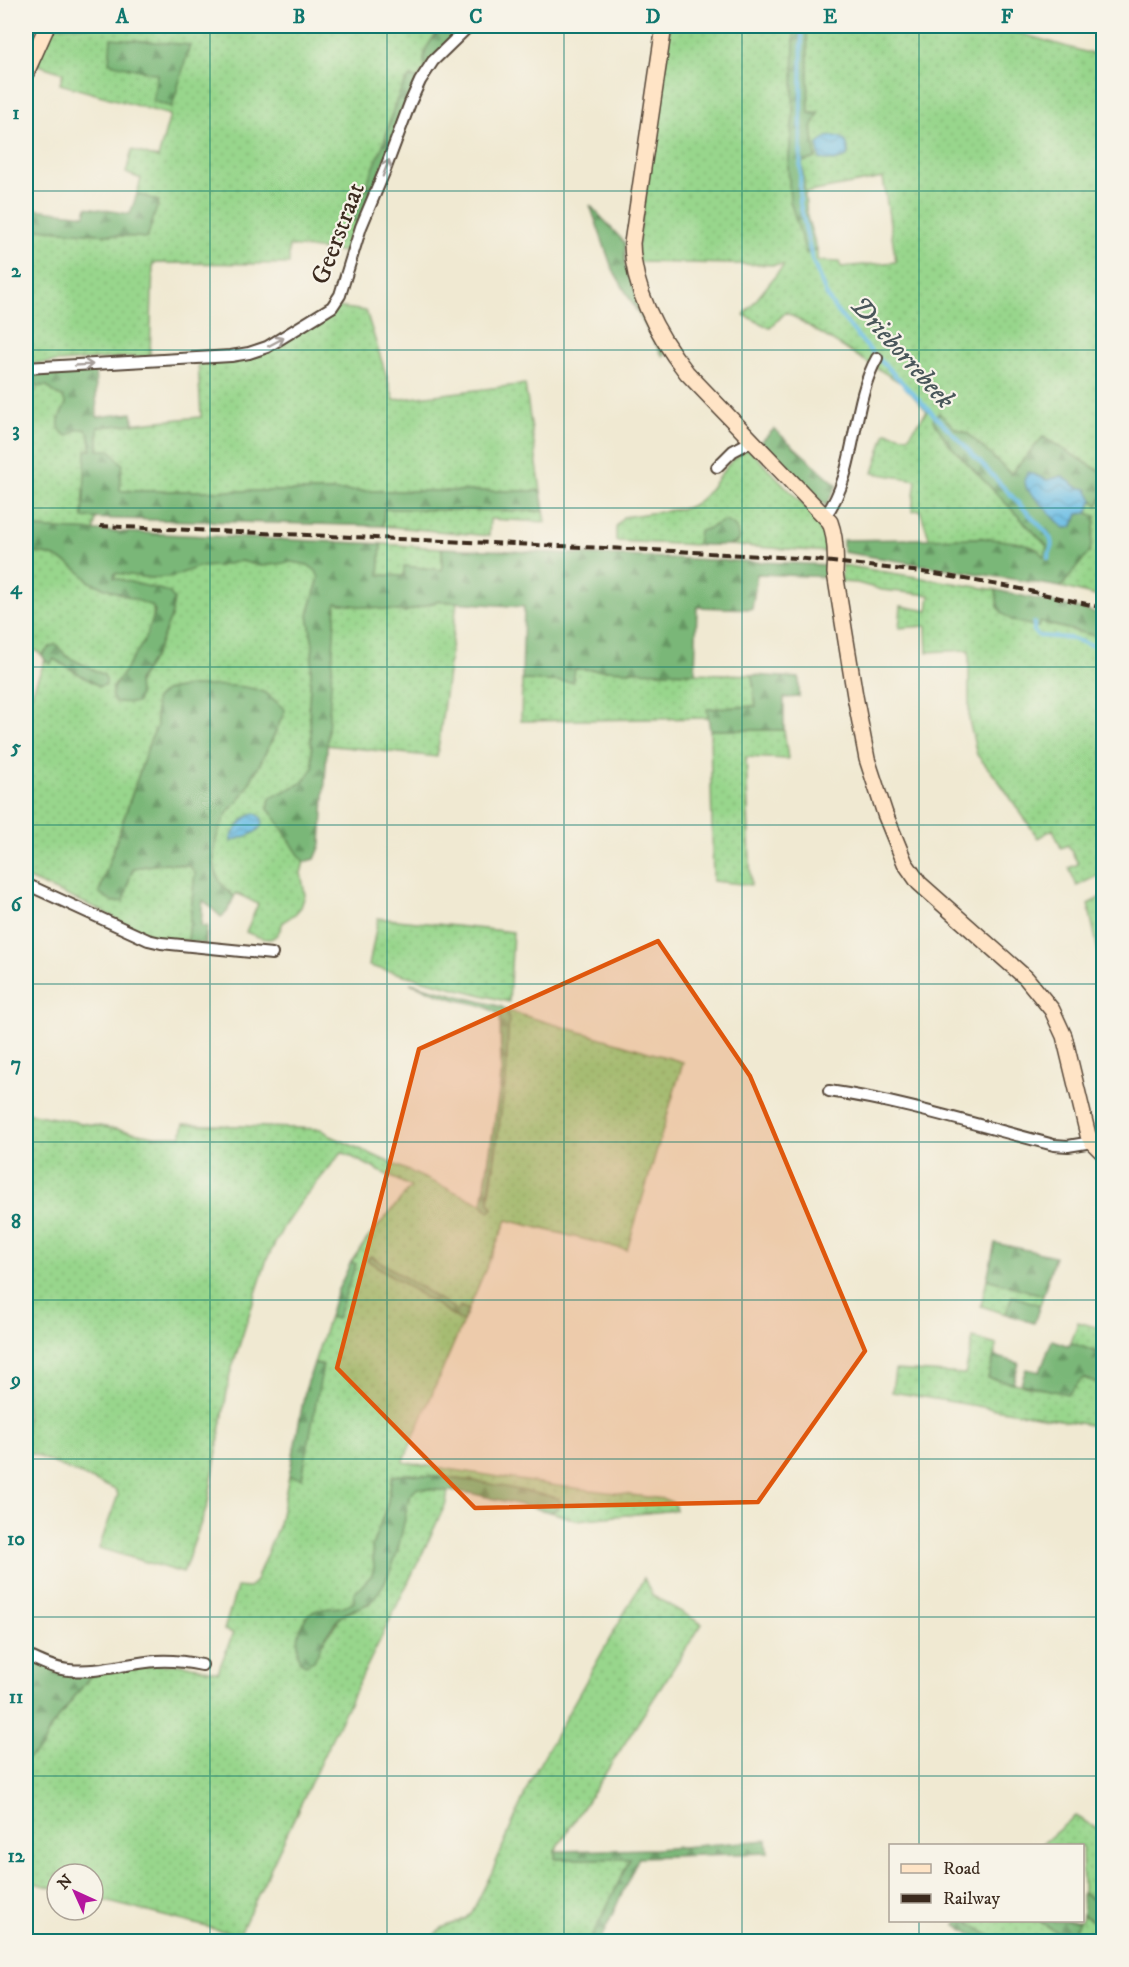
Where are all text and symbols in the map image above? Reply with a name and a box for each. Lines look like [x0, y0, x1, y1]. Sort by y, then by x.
text: A [115, 5, 130, 30]
text: B [293, 5, 305, 30]
text: C [469, 5, 483, 30]
text: D [646, 5, 661, 30]
text: E [823, 5, 837, 30]
text: F [1001, 5, 1014, 30]
text: 1 [12, 101, 20, 126]
one-way arrow [381, 159, 392, 177]
street label: Geerstraat [304, 178, 373, 289]
text: 2 [11, 259, 22, 284]
water label: Drieborrebeek [843, 289, 962, 417]
one-way arrow [267, 336, 284, 348]
one-way arrow [73, 359, 93, 370]
text: 3 [12, 418, 20, 443]
text: 4 [10, 576, 23, 601]
text: 5 [10, 735, 21, 760]
text: 6 [11, 893, 23, 918]
text: 7 [11, 1052, 21, 1077]
text: 8 [11, 1210, 21, 1235]
text: 9 [9, 1368, 21, 1393]
text: 10 [7, 1527, 25, 1552]
text: 11 [9, 1685, 23, 1710]
text: 12 [7, 1844, 26, 1869]
legend [889, 1844, 1084, 1922]
text: Road [943, 1858, 980, 1880]
north arrow [45, 1862, 105, 1922]
text: N [53, 1870, 77, 1894]
text: Railway [943, 1888, 1001, 1910]

